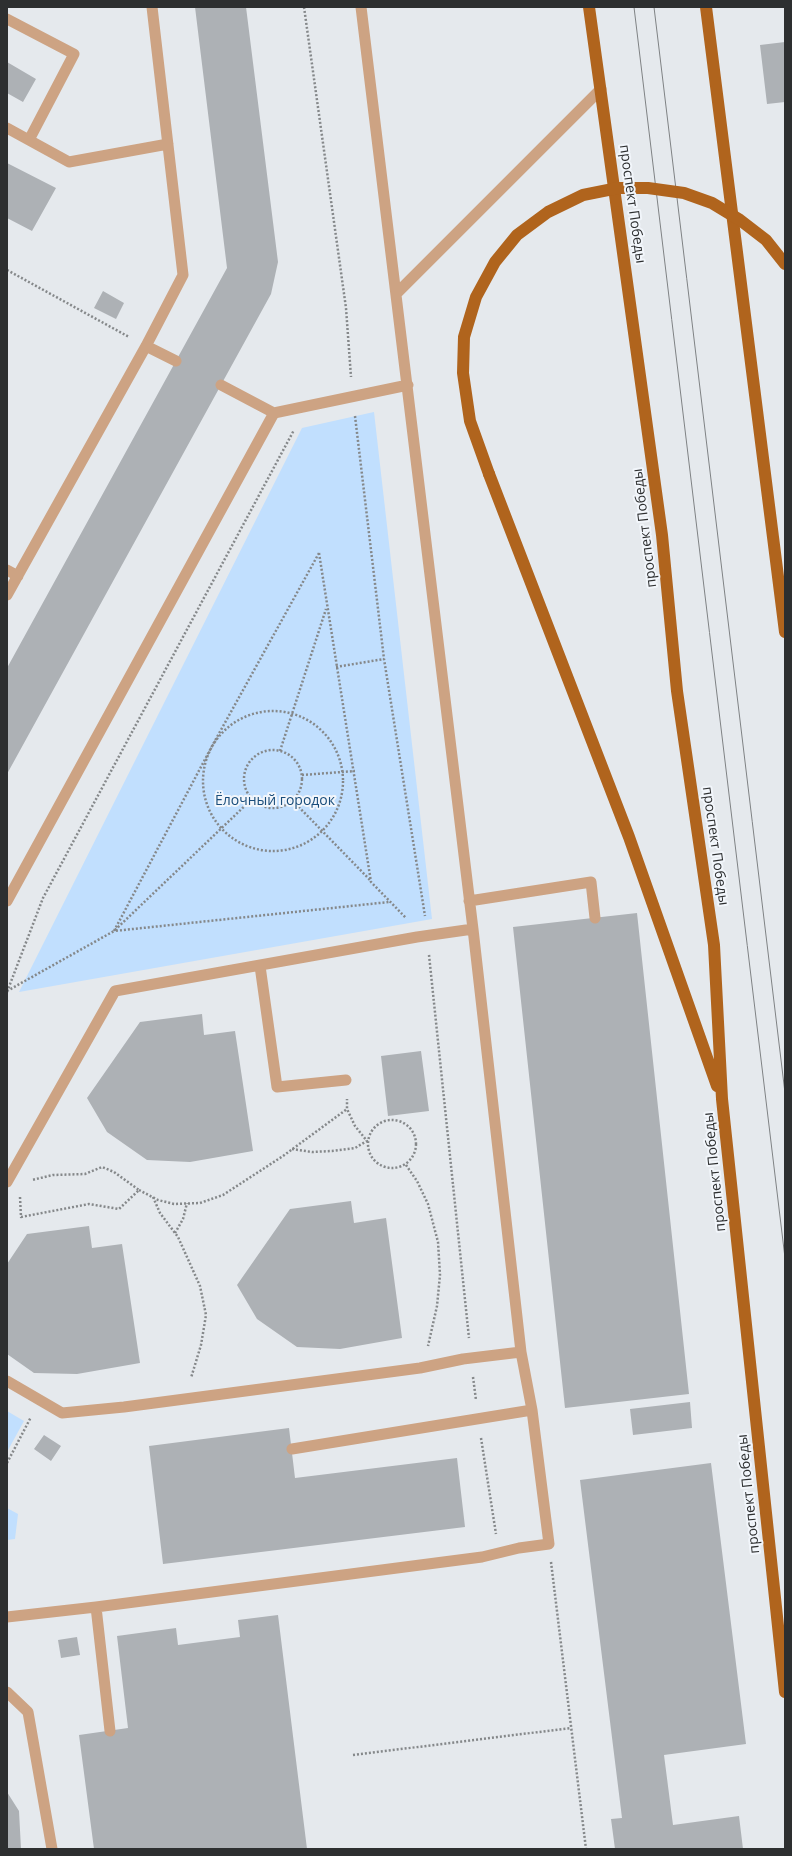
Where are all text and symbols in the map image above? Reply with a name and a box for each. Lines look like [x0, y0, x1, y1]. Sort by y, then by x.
street label: проспект Победы [615, 143, 649, 265]
street label: проспект Победы [629, 467, 661, 589]
street label: проспект Победы [698, 785, 732, 907]
park label: Ёлочный городок [215, 793, 335, 809]
street label: проспект Победы [700, 1111, 730, 1233]
street label: проспект Победы [734, 1433, 764, 1555]

